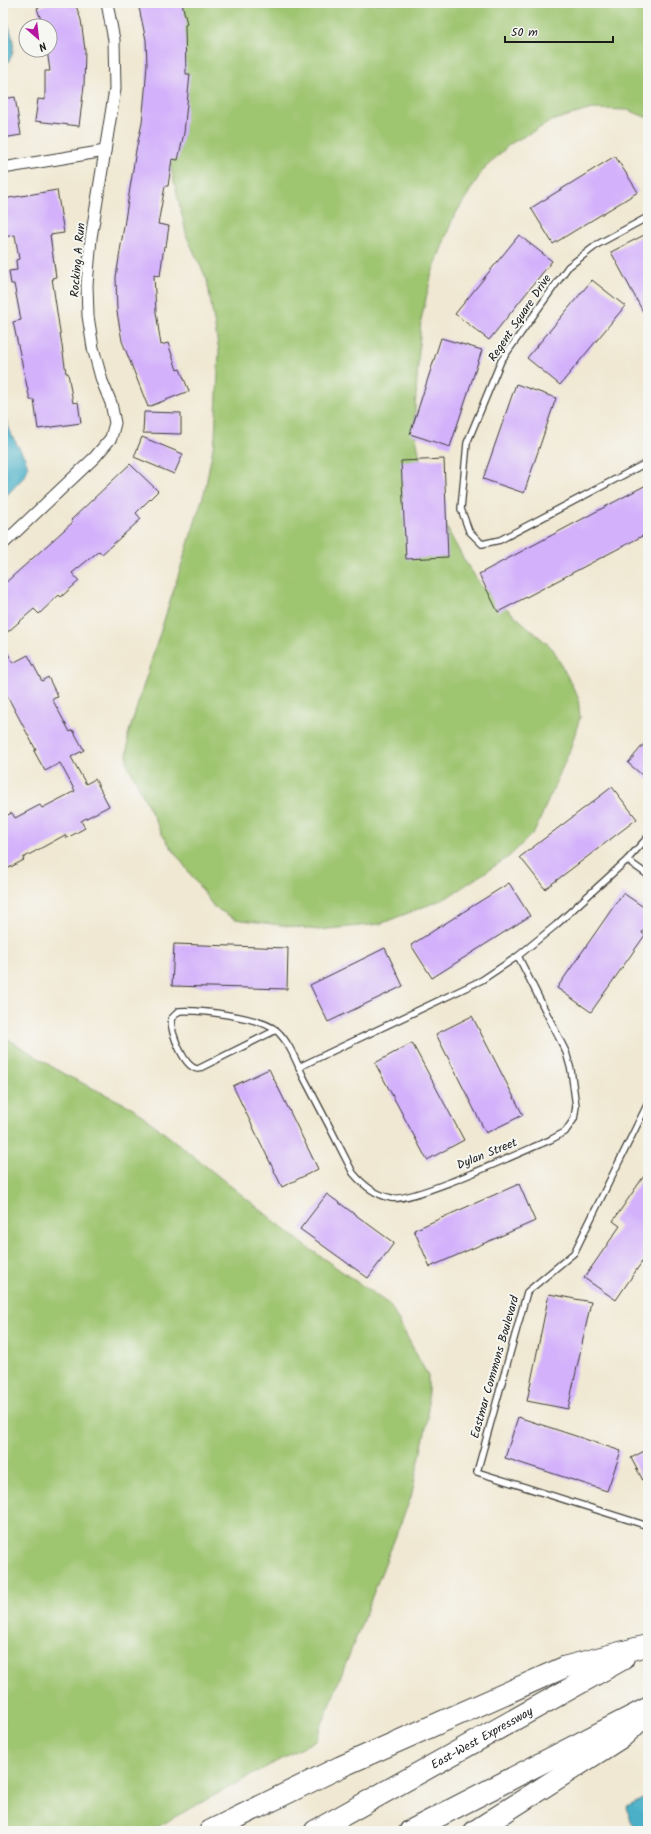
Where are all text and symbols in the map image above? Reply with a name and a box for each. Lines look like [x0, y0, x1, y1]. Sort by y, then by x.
north arrow [18, 18, 58, 58]
scale bar [505, 18, 613, 44]
text: 50 m [511, 23, 538, 42]
text: N [35, 36, 50, 56]
street label: Rocking A Run [65, 222, 91, 298]
street label: Regent Square Drive [484, 270, 557, 366]
street label: Dylan Street [454, 1133, 520, 1175]
street label: Eastmar Commons Boulevard [466, 1292, 525, 1441]
street label: East-West Expressway [427, 1702, 537, 1774]

